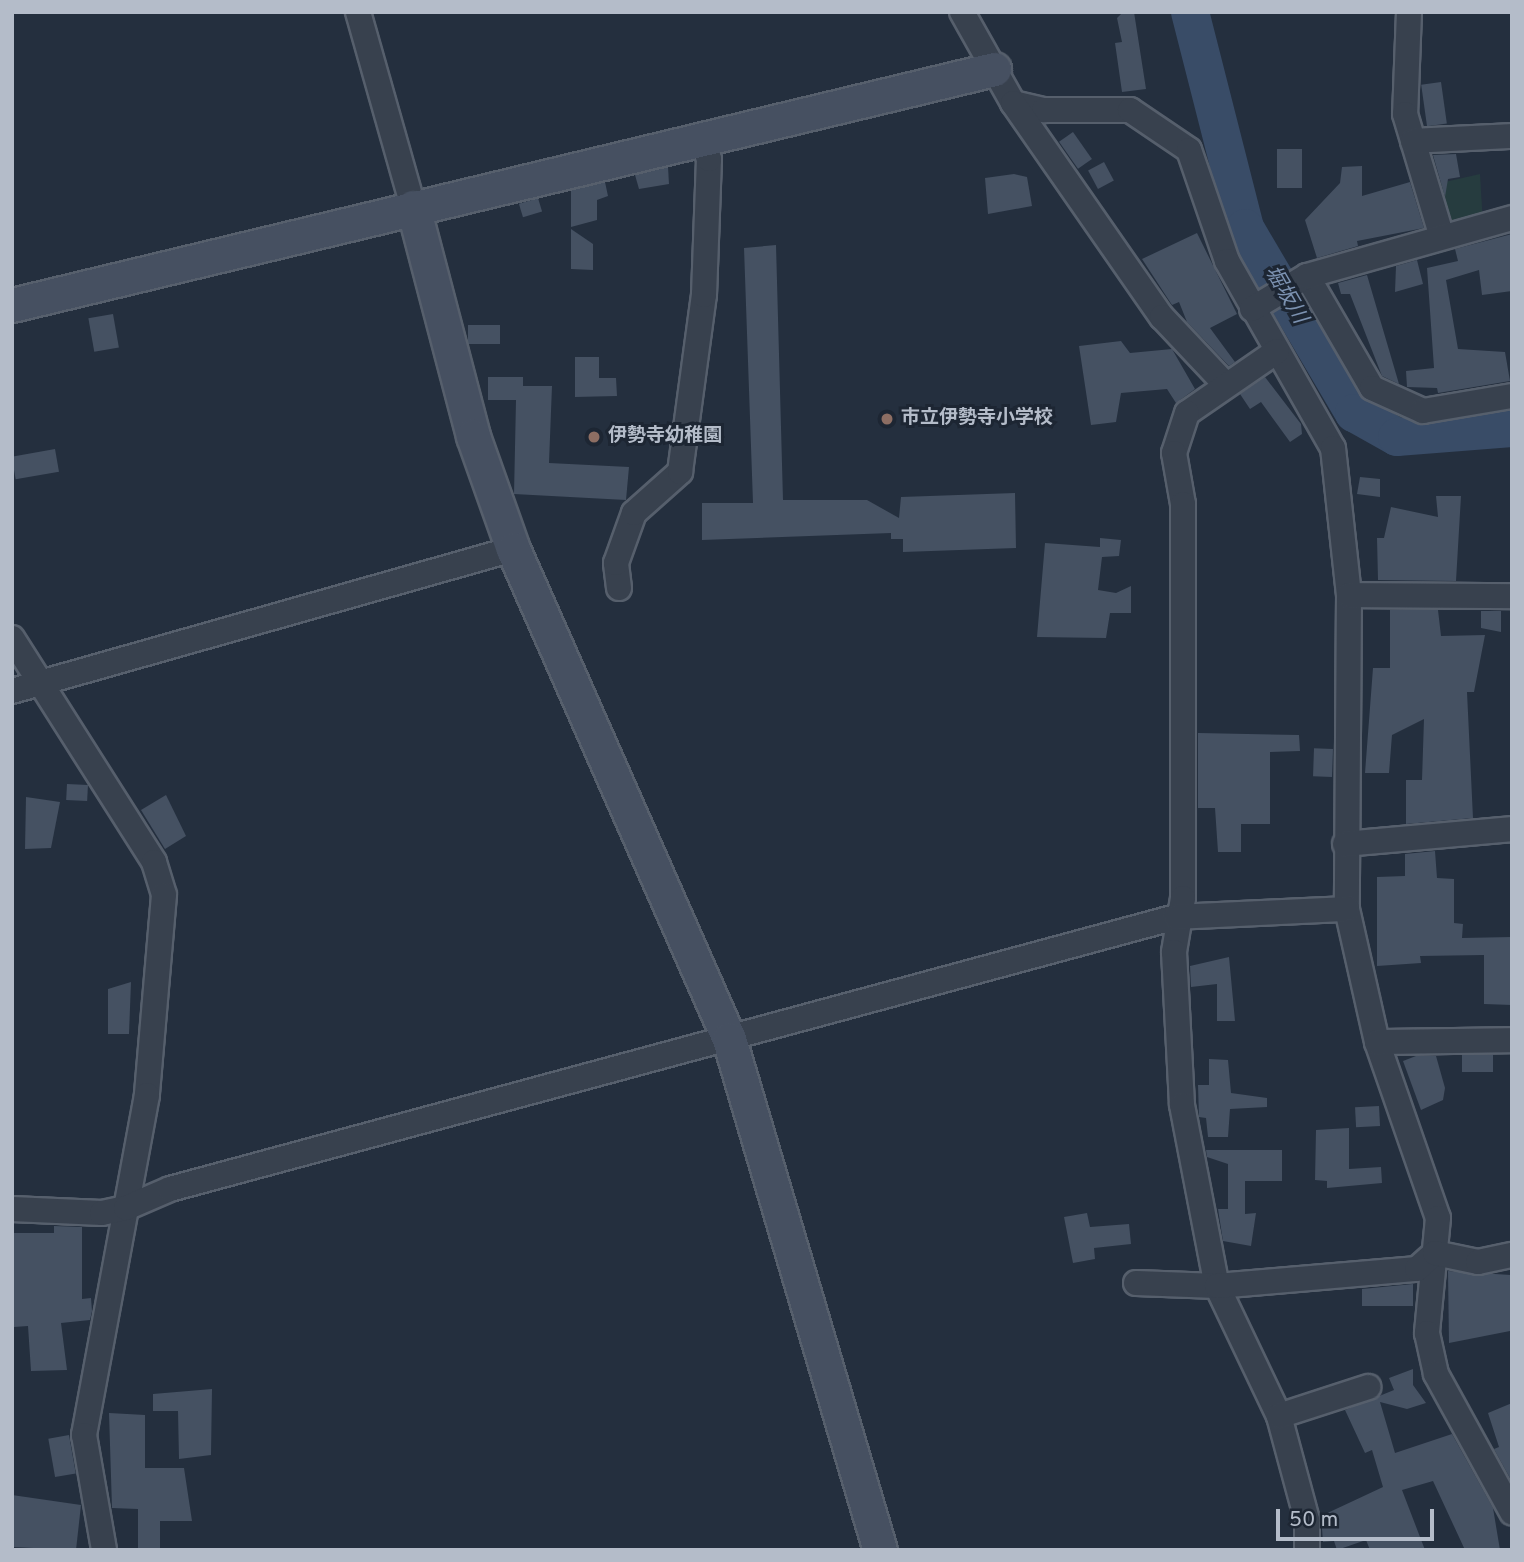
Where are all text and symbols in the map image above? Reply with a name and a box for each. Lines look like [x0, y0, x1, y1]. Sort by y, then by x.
water label: 堀坂川 [1258, 261, 1312, 329]
place label: 市立伊勢寺小学校 [901, 408, 1053, 430]
marker: 市立伊勢寺小学校 [879, 411, 895, 427]
place label: 伊勢寺幼稚園 [608, 426, 722, 448]
marker: 伊勢寺幼稚園 [586, 429, 602, 445]
scale bar [1279, 1496, 1436, 1540]
text: 50 m [1289, 1507, 1338, 1534]

